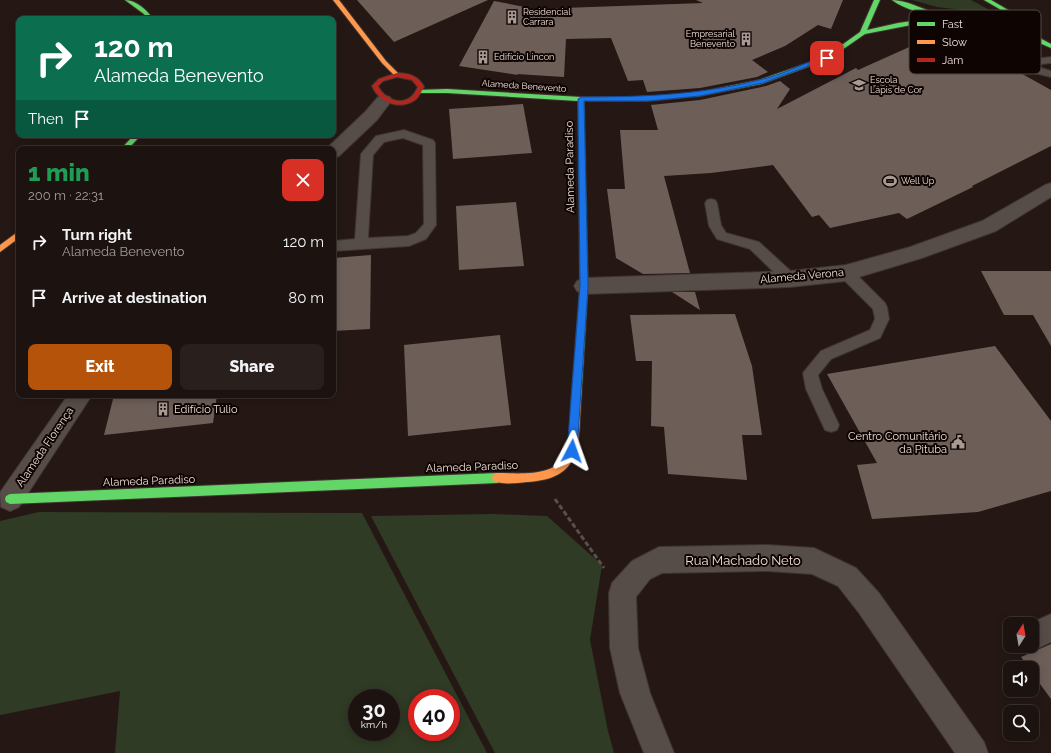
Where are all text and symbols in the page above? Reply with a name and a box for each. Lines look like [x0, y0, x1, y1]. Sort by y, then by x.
place label: Residencial Carrara [523, 7, 571, 27]
building icon: Residencial Carrara [504, 9, 520, 25]
legend [909, 10, 1041, 74]
text: Fast [942, 18, 963, 31]
place label: Empresarial Benevento [686, 29, 736, 49]
text: 120 m [94, 31, 174, 64]
building icon: Empresarial Benevento [738, 31, 754, 47]
icon: right [28, 32, 80, 84]
text: Slow [942, 36, 967, 49]
pin [810, 41, 844, 75]
icon: arrive [816, 47, 838, 69]
building icon: Edifício Lincon [475, 49, 491, 65]
place label: Edifício Lincon [494, 52, 554, 62]
text: Jam [942, 54, 963, 67]
text: Alameda Benevento [94, 65, 264, 86]
place label: Escola Lápis de Cor [870, 75, 923, 95]
school or university icon: Escola Lápis de Cor [851, 77, 867, 93]
street label: Alameda Benevento [481, 78, 567, 94]
icon: arrive [71, 108, 93, 130]
text: Then [28, 110, 63, 128]
street label: Alameda Paradiso [563, 120, 577, 213]
text: 1 min [28, 158, 90, 187]
button: close [282, 159, 324, 201]
sports icon: Well Up [882, 173, 898, 189]
place label: Well Up [901, 176, 935, 186]
text: 200 m · 22:31 [28, 188, 104, 203]
text: Turn right [62, 226, 132, 244]
icon: right [28, 231, 50, 253]
text: 120 m [283, 233, 324, 251]
text: Alameda Benevento [62, 244, 185, 259]
street label: Alameda Verona [760, 266, 844, 286]
icon: arrive [28, 287, 50, 309]
text: Arrive at destination [62, 289, 207, 307]
text: 80 m [288, 289, 324, 307]
button: Exit [28, 344, 172, 390]
button: Share [180, 344, 324, 390]
building icon: Edifício Túlio [155, 401, 171, 417]
place label: Edifício Túlio [174, 403, 238, 416]
street label: Alameda Florença [14, 405, 76, 489]
position arrow [551, 430, 593, 472]
place label: Centro Comunitário da Pituba [848, 430, 947, 456]
public building icon: Centro Comunitário da Pituba [950, 434, 966, 450]
street label: Alameda Paradiso [426, 459, 519, 475]
street label: Alameda Paradiso [103, 473, 196, 489]
street label: Rua Machado Neto [685, 553, 801, 568]
north arrow [1003, 617, 1039, 653]
map controls [1003, 617, 1039, 741]
button: sound [1003, 661, 1039, 697]
speed limit sign: 40 [408, 689, 460, 741]
text: 30 [362, 698, 386, 722]
button: search [1003, 705, 1039, 741]
text: km/h [361, 719, 387, 730]

